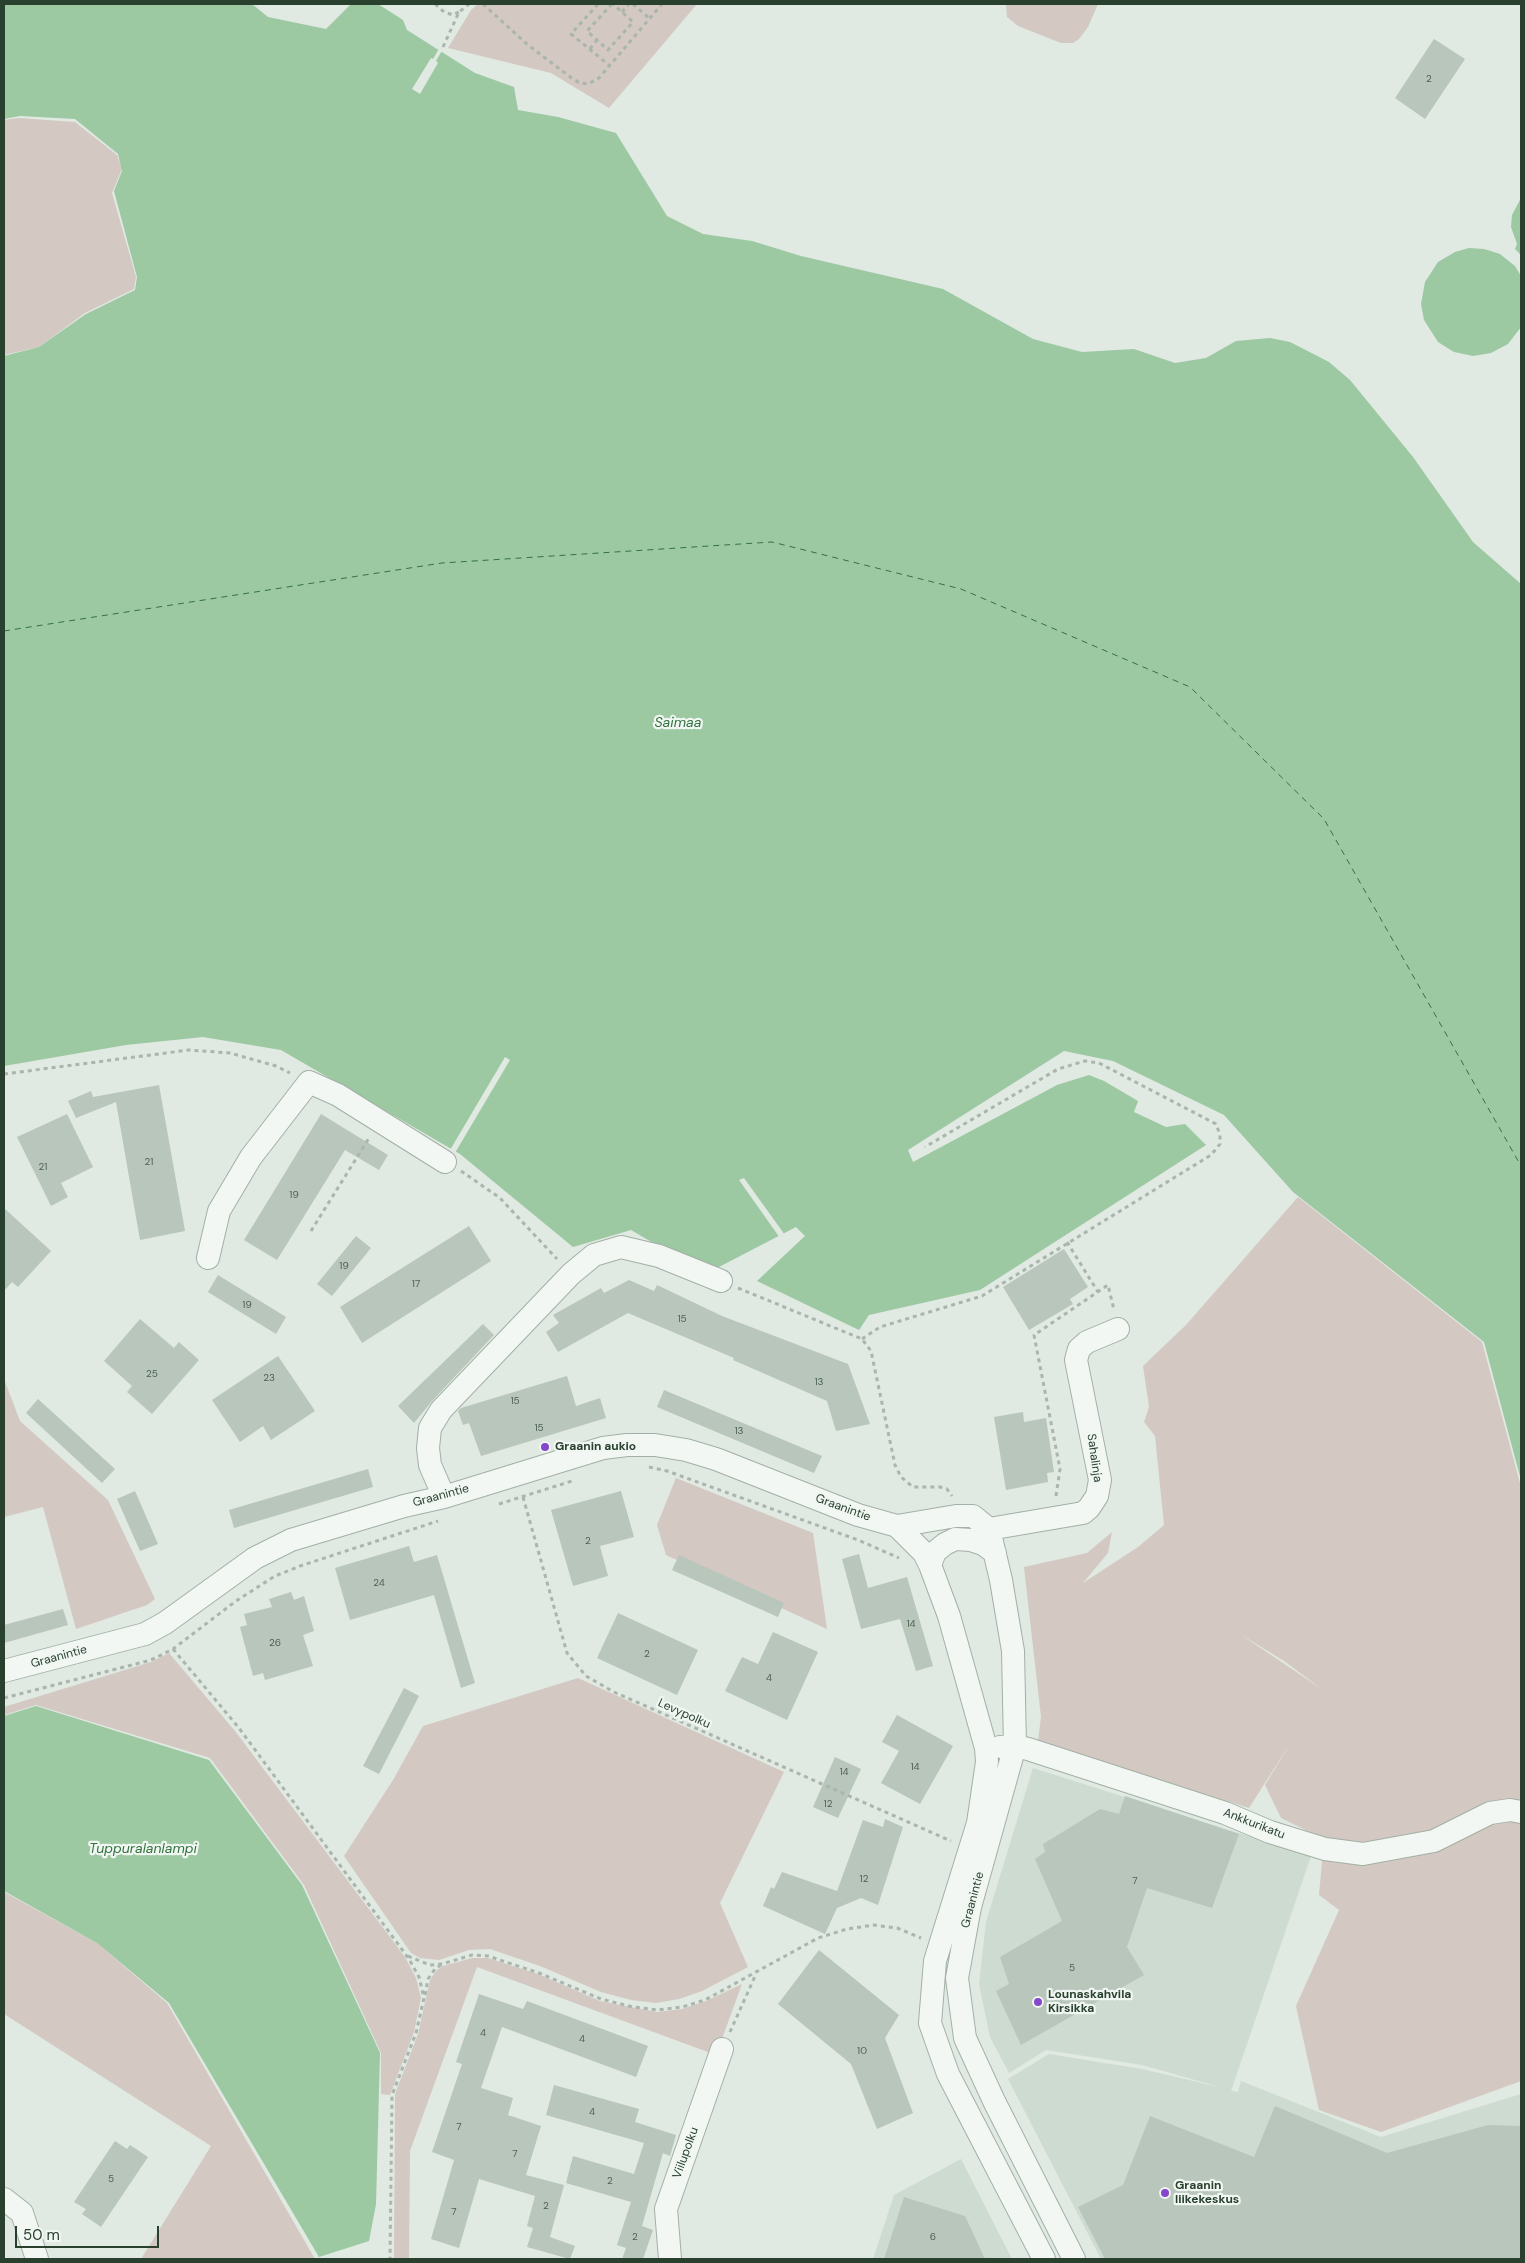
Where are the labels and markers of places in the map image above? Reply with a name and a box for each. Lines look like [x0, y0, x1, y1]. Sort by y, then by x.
place label: Graanin aukio [555, 1440, 636, 1454]
marker: Graanin aukio [539, 1441, 551, 1453]
place label: Lounaskahvila Kirsikka [1048, 1988, 1131, 2016]
marker: Lounaskahvila Kirsikka [1032, 1996, 1044, 2008]
place label: Graanin liikekeskus [1175, 2179, 1239, 2207]
marker: Graanin liikekeskus [1159, 2187, 1171, 2199]

